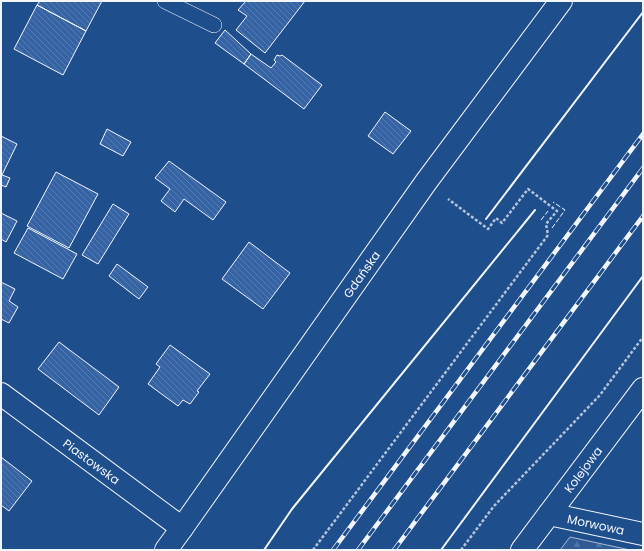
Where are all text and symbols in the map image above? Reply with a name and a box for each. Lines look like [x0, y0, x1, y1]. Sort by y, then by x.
street label: Gdańska [339, 247, 384, 301]
street label: Piastowska [60, 435, 124, 488]
street label: Kolejowa [560, 443, 606, 496]
street label: Morwowa [566, 510, 626, 538]

